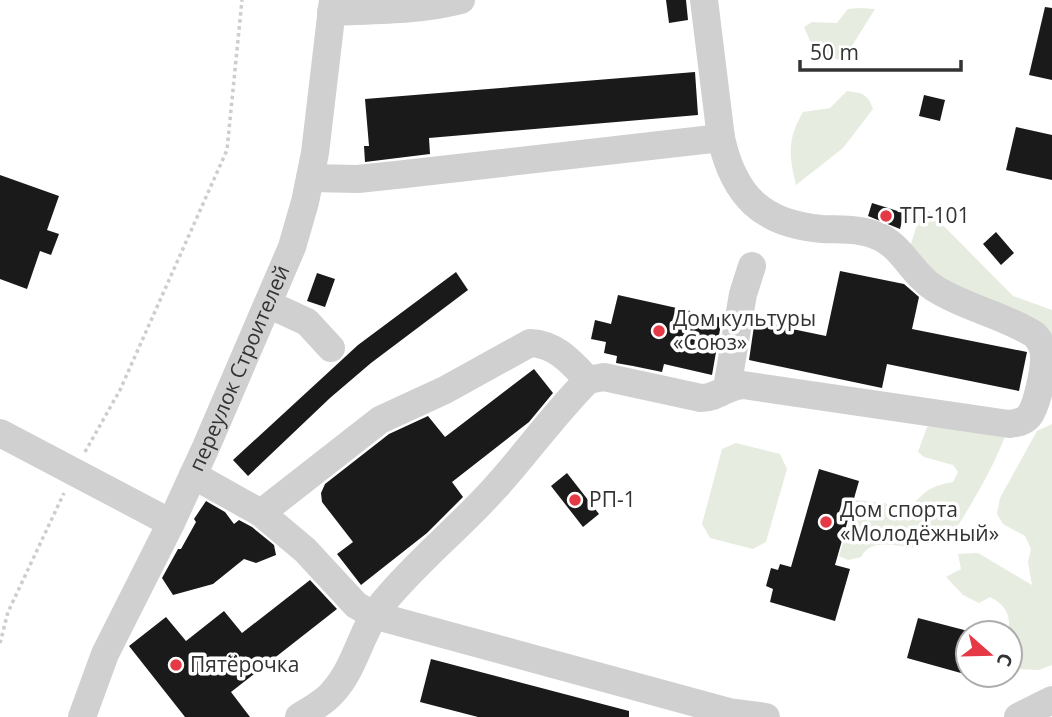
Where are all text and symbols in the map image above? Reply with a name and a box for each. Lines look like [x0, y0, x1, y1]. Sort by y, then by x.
scale bar [800, 28, 961, 72]
text: 50 m [810, 38, 859, 66]
place label: ТП-101 [900, 201, 970, 229]
marker: ТП-101 [878, 208, 894, 224]
street label: переулок Строителей [182, 261, 296, 475]
place label: Дом культуры «Союз» [673, 304, 816, 356]
marker: Дом культуры «Союз» [651, 323, 667, 339]
place label: РП-1 [589, 485, 636, 513]
marker: РП-1 [567, 492, 583, 508]
place label: Дом спорта «Молодёжный» [840, 495, 999, 547]
marker: Дом спорта «Молодёжный» [818, 514, 834, 530]
north arrow [954, 619, 1024, 689]
place label: Пятёрочка [190, 650, 299, 678]
text: С [991, 650, 1019, 670]
marker: Пятёрочка [168, 657, 184, 673]

